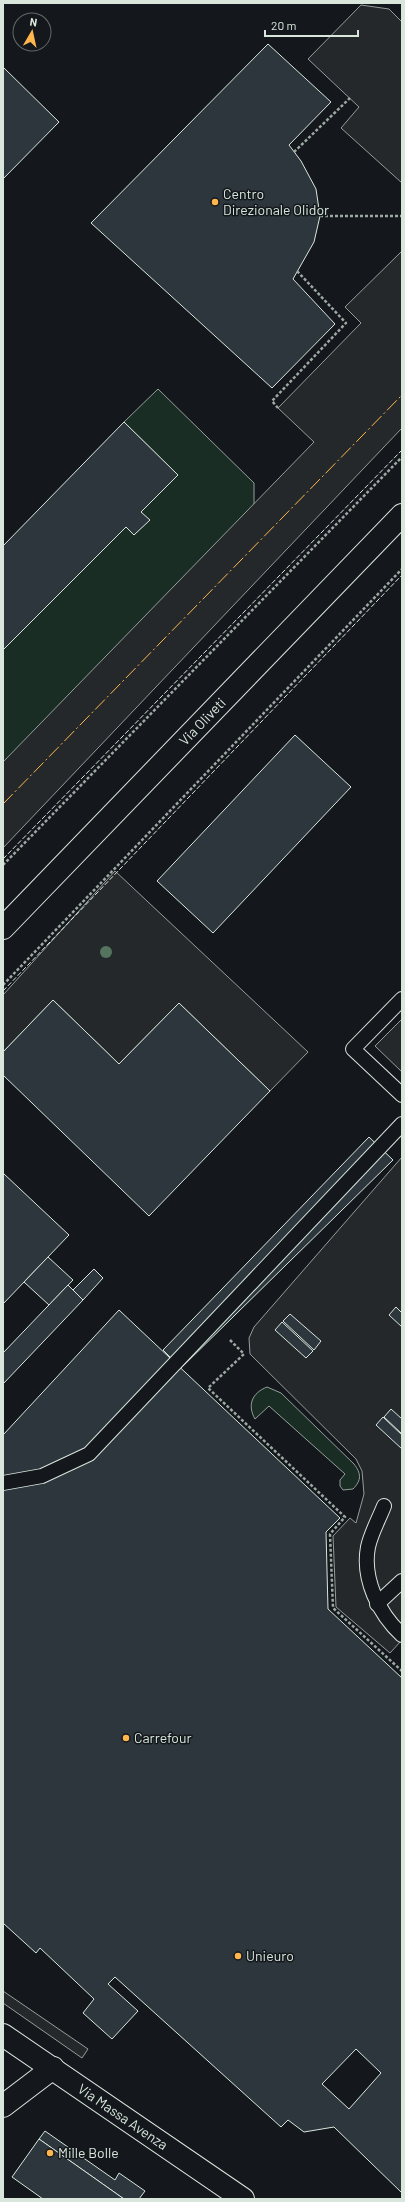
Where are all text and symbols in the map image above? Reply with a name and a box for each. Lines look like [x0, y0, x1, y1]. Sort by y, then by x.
north arrow [12, 12, 52, 52]
scale bar [265, 12, 358, 38]
text: N [29, 15, 38, 29]
text: 20 m [271, 18, 297, 32]
place label: Centro Direzionale Olidor [223, 185, 329, 218]
marker: Centro Direzionale Olidor [210, 197, 220, 207]
street label: Via Oliveti [175, 694, 229, 749]
place label: Carrefour [134, 1729, 192, 1746]
marker: Carrefour [121, 1733, 131, 1743]
place label: Unieuro [246, 1947, 294, 1964]
marker: Unieuro [233, 1951, 243, 1961]
street label: Via Massa Avenza [75, 2080, 171, 2153]
place label: Mille Bolle [58, 2144, 119, 2161]
marker: Mille Bolle [45, 2148, 55, 2158]

